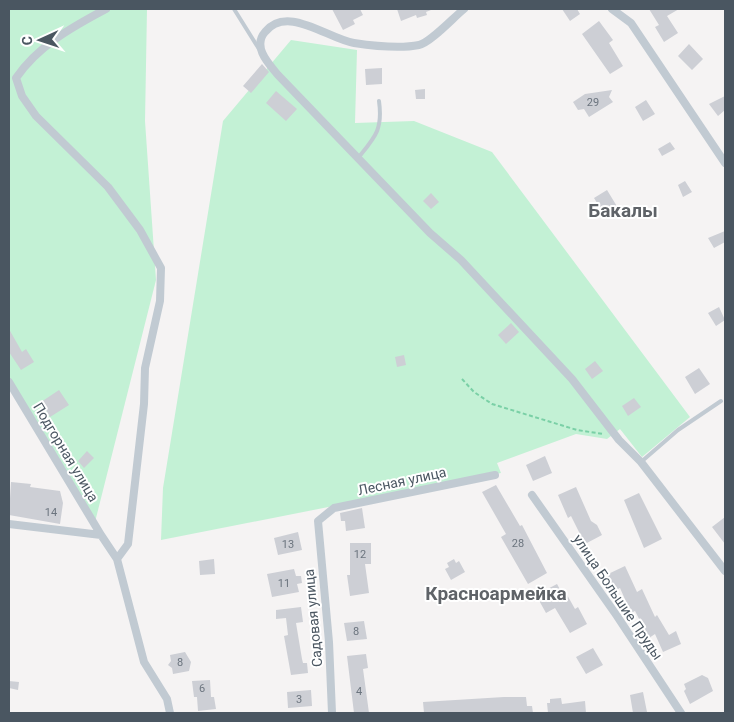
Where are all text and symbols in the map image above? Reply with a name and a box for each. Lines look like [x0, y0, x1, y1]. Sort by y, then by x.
north arrow [15, 15, 65, 65]
text: С [19, 36, 35, 46]
house number: 29 [587, 96, 599, 109]
district label: Бакалы [588, 199, 658, 222]
street label: Подгорная улица [30, 400, 102, 504]
street label: Лесная улица [356, 464, 448, 498]
house number: 14 [45, 506, 57, 519]
street label: улица Большие Пруды [570, 531, 666, 663]
house number: 28 [512, 537, 524, 550]
house number: 13 [282, 538, 294, 551]
house number: 12 [354, 548, 366, 561]
street label: Садовая улица [301, 568, 325, 668]
house number: 11 [278, 577, 290, 590]
district label: Красноармейка [425, 582, 567, 605]
house number: 8 [353, 625, 359, 638]
house number: 8 [177, 656, 183, 669]
house number: 6 [199, 682, 205, 695]
house number: 4 [356, 685, 362, 698]
house number: 3 [296, 693, 302, 706]

